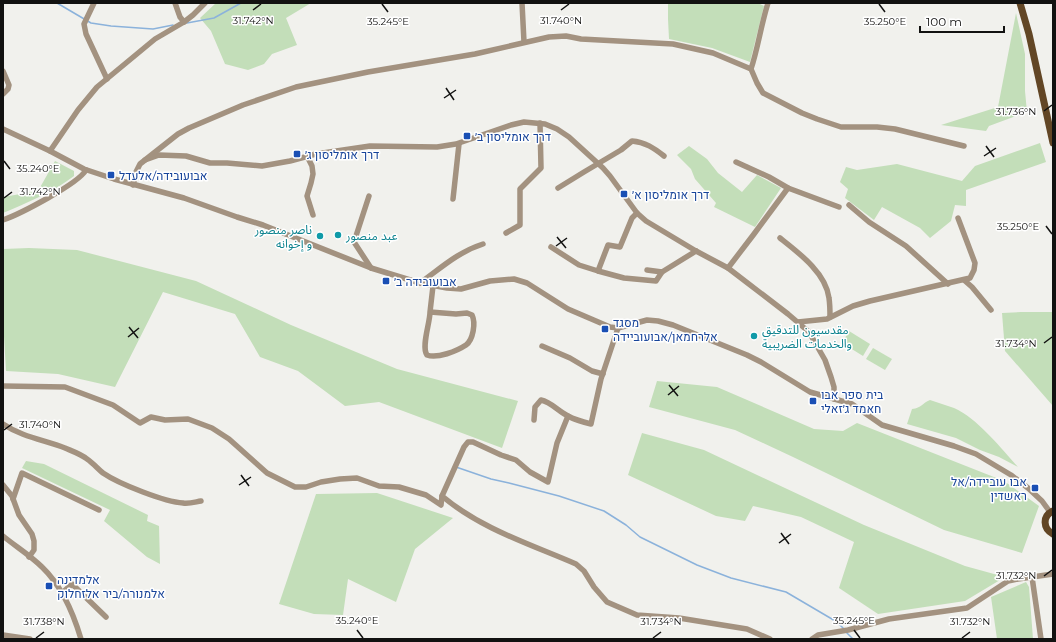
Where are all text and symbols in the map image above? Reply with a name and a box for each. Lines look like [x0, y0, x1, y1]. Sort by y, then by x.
scale bar [920, 8, 1004, 34]
text: 31.742°N [232, 14, 274, 27]
text: 31.740°N [540, 14, 582, 27]
text: 100 m [926, 14, 962, 29]
text: 35.245°E [367, 15, 409, 28]
text: 35.250°E [864, 15, 906, 28]
text: 31.736°N [996, 105, 1036, 118]
place label: דרך אומליסון ב׳ [475, 129, 551, 144]
marker: דרך אומליסון ב׳ [462, 131, 472, 141]
place label: דרך אומליסון ג׳ [305, 147, 379, 162]
marker: דרך אומליסון ג׳ [292, 149, 302, 159]
text: 35.240°E [16, 162, 60, 175]
place label: אבועובידה/אלעדל [119, 168, 208, 183]
marker: אבועובידה/אלעדל [106, 170, 116, 180]
text: 31.742°N [19, 185, 61, 198]
place label: דרך אומליסון א׳ [632, 187, 709, 202]
marker: דרך אומליסון א׳ [619, 189, 629, 199]
text: 35.250°E [997, 220, 1039, 233]
place label: ناصر منصور و إخوانه [254, 222, 312, 252]
place label: عبد منصور [345, 228, 398, 243]
marker: عبد منصور [333, 230, 343, 240]
marker: ناصر منصور و إخوانه [315, 231, 325, 241]
place label: אבועובידה ב׳ [394, 274, 457, 289]
marker: אבועובידה ב׳ [381, 276, 391, 286]
place label: מסגד אלרחמאן/אבועוביידה [613, 315, 718, 344]
place label: مقدسيون للتدقيق والخدمات الضريبية [762, 322, 852, 351]
marker: מסגד אלרחמאן/אבועוביידה [600, 324, 610, 334]
marker: مقدسيون للتدقيق والخدمات الضريبية [749, 331, 759, 341]
text: 31.734°N [995, 337, 1037, 350]
place label: בית ספר אבו חאמד ג׳זאלי [821, 387, 884, 416]
marker: בית ספר אבו חאמד ג׳זאלי [808, 396, 818, 406]
text: 31.740°N [19, 418, 61, 431]
place label: אבו עוביידה/אל ראשדין [951, 474, 1027, 503]
marker: אבו עוביידה/אל ראשדין [1030, 483, 1040, 493]
text: 31.732°N [996, 569, 1036, 582]
place label: אלמדינה אלמנורה/ביר אלזחלוק [57, 572, 165, 601]
marker: אלמדינה אלמנורה/ביר אלזחלוק [44, 581, 54, 591]
text: 35.240°E [335, 614, 379, 627]
text: 35.245°E [833, 614, 875, 627]
text: 31.738°N [23, 615, 65, 628]
text: 31.734°N [640, 615, 682, 628]
text: 31.732°N [950, 615, 990, 628]

